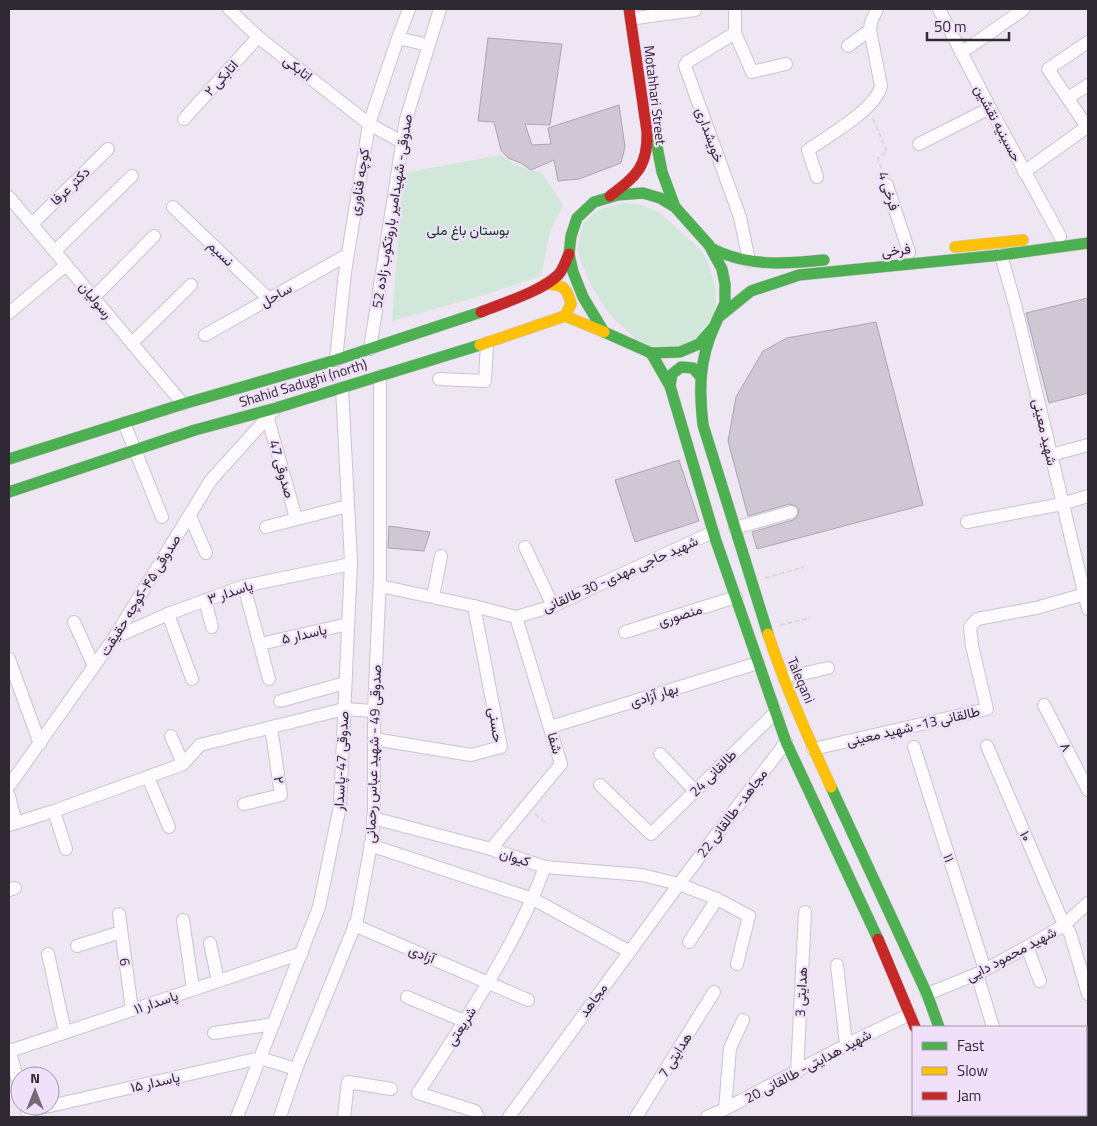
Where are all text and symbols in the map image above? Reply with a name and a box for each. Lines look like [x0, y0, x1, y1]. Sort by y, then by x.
scale bar [927, 10, 1010, 42]
text: 50 m [934, 15, 967, 38]
street label: Motahhari Street [639, 44, 672, 146]
street label: اتابکی [279, 50, 317, 86]
street label: اتابکی ۲ [199, 55, 243, 100]
street label: حسینیه نقشین [969, 80, 1028, 165]
street label: خویشداری [691, 104, 730, 165]
street label: 52 صدوقی- شهیدامیر باروتکوب زاده [366, 112, 417, 310]
street label: کوچه فناوری [343, 147, 374, 217]
street label: دکتر عرفا [45, 161, 94, 210]
street label: فرخی 4 [873, 169, 906, 213]
park label: بوستان باغ ملی [427, 219, 509, 241]
street label: نسیم [203, 235, 239, 271]
street label: فرخی [880, 238, 912, 261]
street label: رسولیان [74, 276, 118, 323]
street label: ساحل [256, 277, 295, 312]
street label: Shahid Sadughi (north) [236, 353, 370, 412]
street label: شهید معینی [1028, 396, 1063, 467]
street label: صدوقی 47 [264, 437, 301, 501]
street label: صدوقی ۴۵-کوچه حقیقت [94, 530, 186, 660]
street label: شهید حاجی مهدی- 30 طالقانی [539, 530, 701, 617]
street label: پاسدار ۳ [204, 574, 255, 609]
street label: منصوری [655, 598, 705, 631]
street label: پاسدار ۵ [279, 618, 329, 649]
street label: Taleqani [782, 653, 821, 706]
street label: صدوقی 49 - شهید عباس رحمانی [359, 664, 386, 844]
street label: بهار آزادی [627, 677, 681, 712]
street label: طالقانی 13- شهید معینی [844, 700, 982, 751]
street label: حسنی [484, 706, 509, 744]
street label: صدوقی 47-پاسدار [327, 710, 354, 813]
street label: شفا [542, 730, 569, 756]
street label: ۸ [1055, 738, 1078, 755]
street label: طالقانی 24 [684, 744, 741, 801]
street label: مجاهد- طالقانی 22 [691, 764, 772, 861]
street label: ۲ [269, 775, 290, 785]
street label: ۱۰ [1015, 827, 1038, 844]
street label: کیوان [497, 842, 533, 871]
street label: ۱۱ [938, 851, 961, 865]
street label: شهید محمود دایی [962, 921, 1060, 986]
street label: آزادی [406, 939, 440, 969]
street label: 6 [115, 957, 136, 967]
street label: هدایتی 3 [789, 966, 812, 1017]
street label: مجاهد [573, 978, 612, 1021]
street label: پاسدار ۱۱ [131, 984, 181, 1019]
street label: شریعتی [440, 1002, 481, 1049]
street label: شهید هدایتی- طالقانی 20 [741, 1023, 875, 1108]
legend [912, 1026, 1087, 1116]
street label: هدایتی 7 [652, 1028, 697, 1081]
text: Fast [957, 1034, 985, 1057]
text: Slow [957, 1059, 988, 1082]
north arrow [10, 1066, 60, 1116]
street label: پاسدار ۱۵ [128, 1066, 182, 1097]
text: N [30, 1067, 40, 1088]
text: Jam [957, 1084, 981, 1107]

